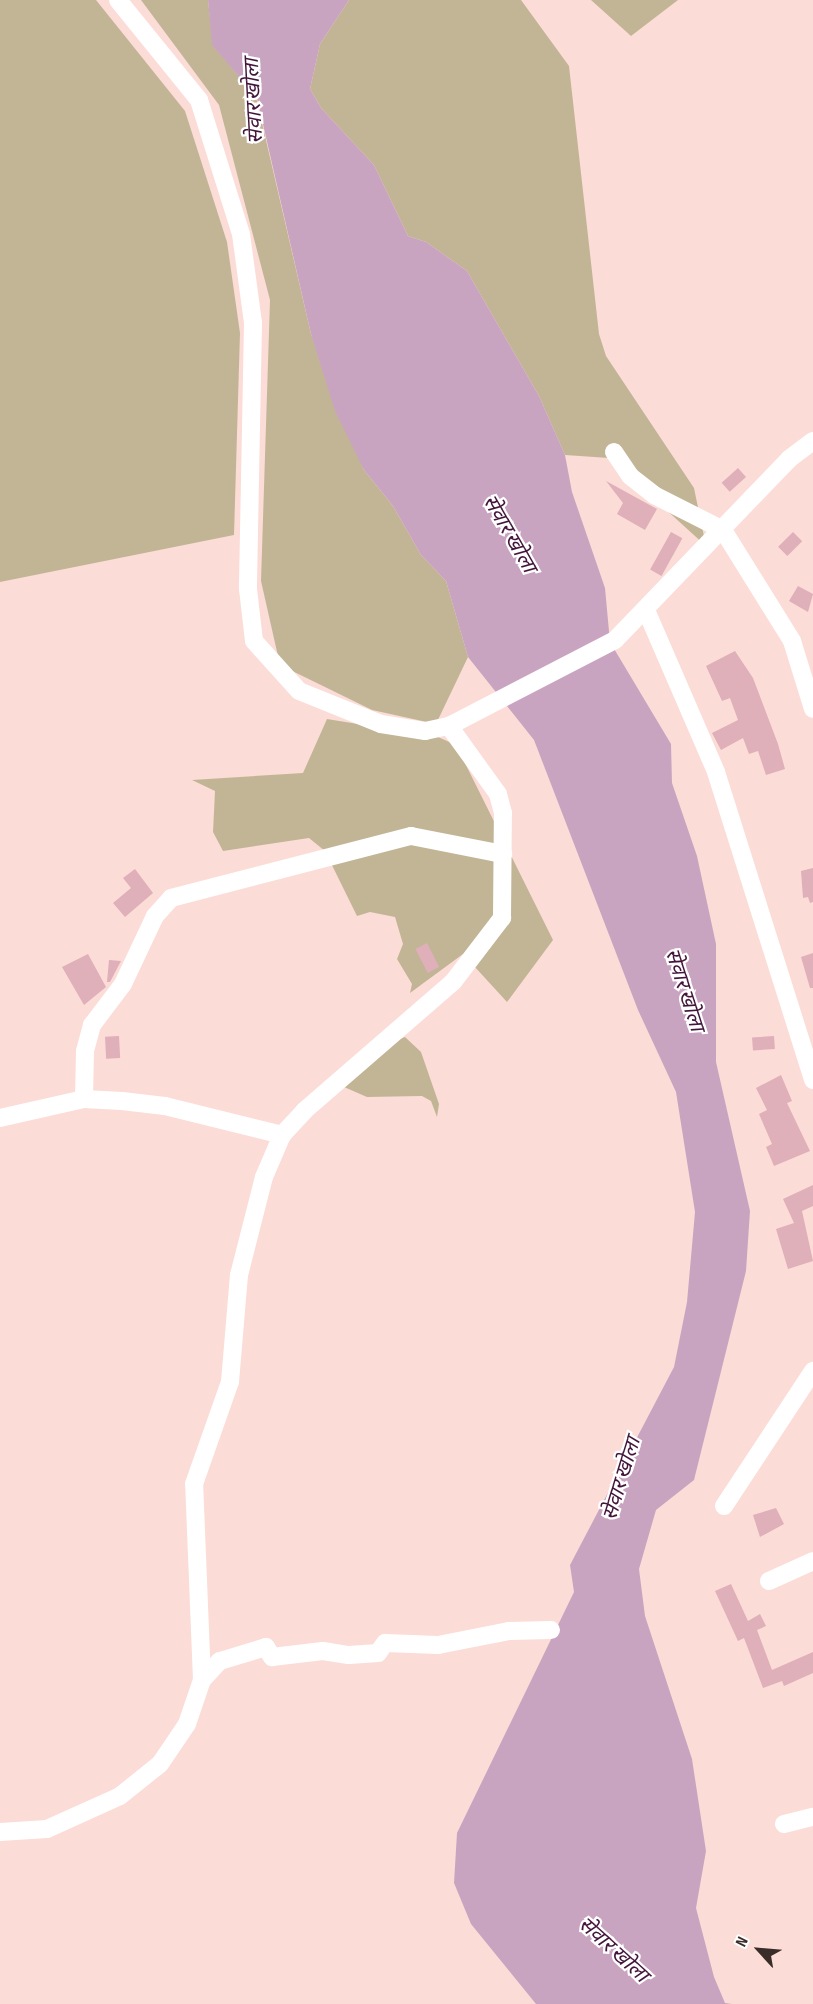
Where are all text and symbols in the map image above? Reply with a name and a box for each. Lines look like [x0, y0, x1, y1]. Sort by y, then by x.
water label: सेवार खोला [239, 58, 269, 144]
water label: सेवार खोला [477, 491, 541, 577]
water label: सेवार खोला [659, 945, 709, 1035]
water label: सेवार खोला [597, 1434, 647, 1524]
water label: सेवार खोला [573, 1912, 653, 1988]
north arrow [729, 1920, 789, 1980]
text: N [732, 1934, 753, 1950]

